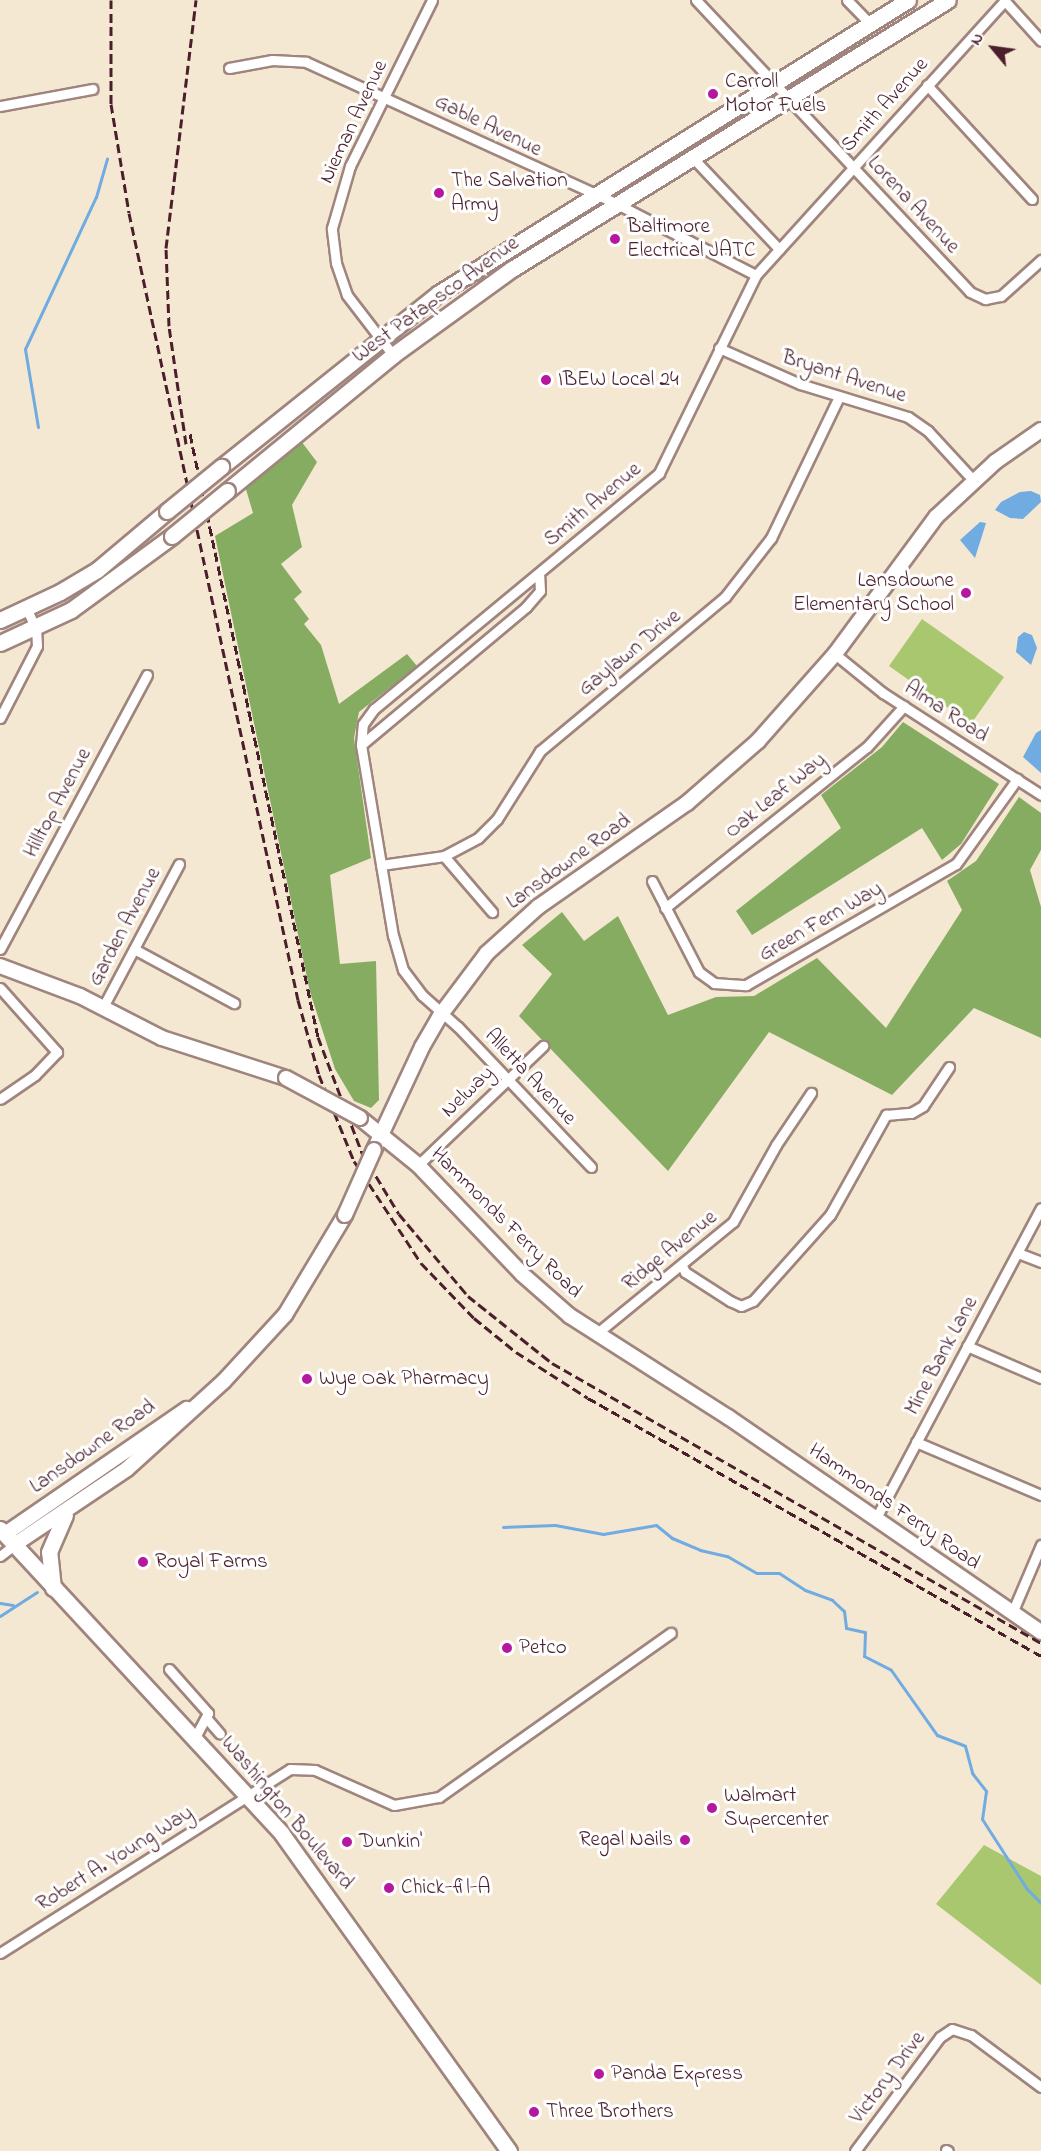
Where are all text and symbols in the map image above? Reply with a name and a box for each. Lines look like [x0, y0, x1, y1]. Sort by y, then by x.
north arrow [963, 18, 1023, 78]
text: N [964, 29, 990, 50]
street label: Smith Avenue [836, 52, 934, 158]
street label: Nieman Avenue [314, 56, 394, 188]
place label: Carroll Motor Fuels [725, 69, 826, 119]
marker: Carroll Motor Fuels [706, 87, 720, 101]
street label: Gable Avenue [430, 89, 546, 163]
street label: Lorena Avenue [861, 151, 965, 259]
place label: The Salvation Army [451, 168, 568, 218]
marker: The Salvation Army [432, 186, 446, 200]
place label: Baltimore Electrical JATC [627, 214, 756, 264]
street label: West Patapsco Avenue [348, 231, 524, 369]
marker: Baltimore Electrical JATC [608, 232, 622, 246]
street label: Bryant Avenue [779, 345, 909, 409]
place label: IBEW Local 24 [558, 367, 679, 393]
marker: IBEW Local 24 [539, 373, 553, 387]
street label: Smith Avenue [539, 457, 647, 553]
place label: Lansdowne Elementary School [793, 568, 954, 618]
marker: Lansdowne Elementary School [959, 586, 973, 600]
street label: Gaylawn Drive [574, 604, 686, 702]
street label: Alma Road [899, 676, 993, 748]
street label: Hilltop Avenue [19, 744, 97, 862]
street label: Oak Leaf Way [721, 748, 831, 844]
street label: Lansdowne Road [502, 809, 636, 915]
street label: Garden Avenue [83, 863, 167, 991]
street label: Green Fern Way [755, 876, 887, 968]
street label: Alletta Avenue [479, 1023, 581, 1131]
street label: Nelway [436, 1061, 500, 1123]
street label: Hammonds Ferry Road [425, 1142, 587, 1304]
street label: Ridge Avenue [618, 1205, 722, 1297]
street label: Mine Bank Lane [900, 1292, 984, 1420]
place label: Wye Oak Pharmacy [319, 1366, 489, 1392]
marker: Wye Oak Pharmacy [300, 1372, 314, 1386]
street label: Lansdowne Road [25, 1394, 161, 1500]
street label: Hammonds Ferry Road [803, 1438, 985, 1576]
place label: Royal Farms [155, 1549, 268, 1575]
marker: Royal Farms [136, 1555, 150, 1569]
place label: Petco [519, 1635, 567, 1661]
marker: Petco [500, 1641, 514, 1655]
street label: Washington Boulevard [215, 1731, 359, 1895]
place label: Walmart Supercenter [724, 1783, 829, 1833]
street label: Robert A. Young Way [32, 1801, 198, 1917]
marker: Walmart Supercenter [705, 1801, 719, 1815]
place label: Regal Nails [579, 1827, 673, 1853]
place label: Dunkin' [359, 1829, 422, 1855]
marker: Regal Nails [678, 1833, 692, 1847]
marker: Dunkin' [340, 1835, 354, 1849]
place label: Chick-fil-A [401, 1875, 491, 1901]
marker: Chick-fil-A [382, 1881, 396, 1895]
street label: Victory Drive [845, 2027, 931, 2129]
place label: Panda Express [611, 2061, 743, 2087]
marker: Panda Express [592, 2067, 606, 2081]
place label: Three Brothers [546, 2099, 674, 2125]
marker: Three Brothers [527, 2105, 541, 2119]

